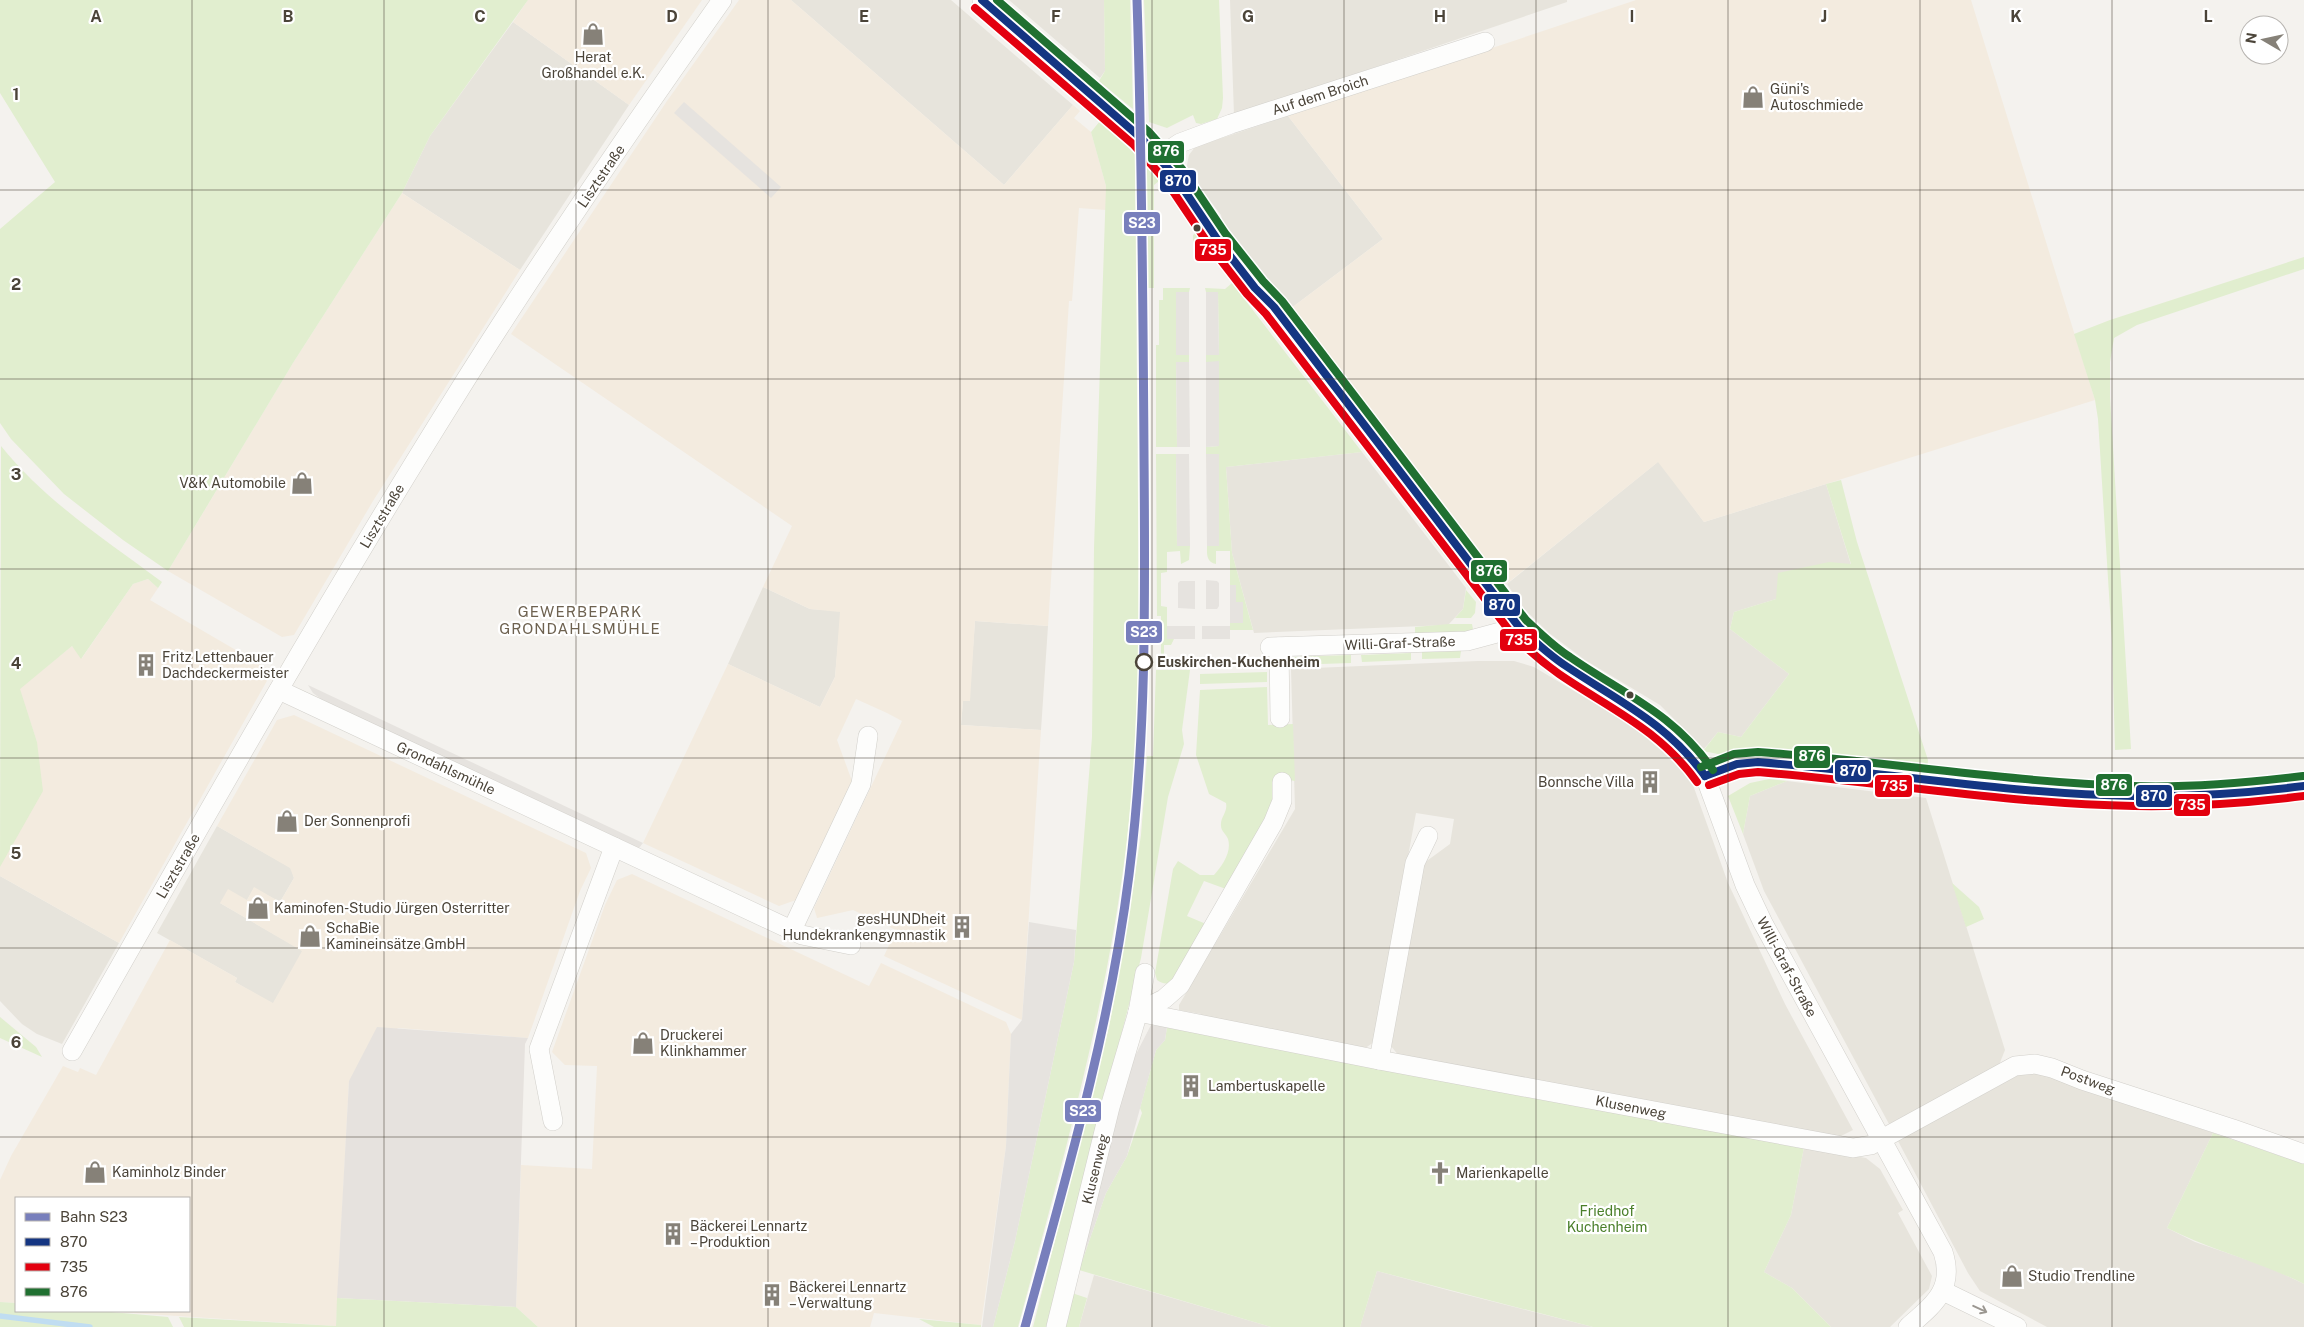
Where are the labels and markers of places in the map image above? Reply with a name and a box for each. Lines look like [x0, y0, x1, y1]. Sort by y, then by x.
shop icon: Herat Großhandel e.K. [580, 21, 606, 47]
place label: Herat Großhandel e.K. [541, 49, 645, 81]
place label: Güni's Autoschmiede [1770, 81, 1864, 113]
shop icon: Güni's Autoschmiede [1740, 84, 1766, 110]
unlabelled marker [1192, 223, 1202, 233]
shop icon: V&K Automobile [289, 470, 315, 496]
place label: V&K Automobile [179, 475, 286, 491]
place label: Fritz Lettenbauer Dachdeckermeister [162, 649, 289, 681]
building icon: Fritz Lettenbauer Dachdeckermeister [133, 652, 159, 678]
marker: Euskirchen-Kuchenheim [1135, 653, 1153, 671]
place label: Euskirchen-Kuchenheim [1157, 654, 1320, 670]
unlabelled marker [1625, 690, 1635, 700]
building icon: Bonnsche Villa [1637, 769, 1663, 795]
place label: Bonnsche Villa [1538, 774, 1634, 790]
shop icon: Der Sonnenprofi [274, 808, 300, 834]
place label: Der Sonnenprofi [304, 813, 410, 829]
shop icon: Kaminofen-Studio Jürgen Osterritter [245, 895, 271, 921]
place label: Kaminofen-Studio Jürgen Osterritter [274, 900, 510, 916]
place label: gesHUNDheit Hundekrankengymnastik [782, 911, 946, 943]
building icon: gesHUNDheit Hundekrankengymnastik [949, 914, 975, 940]
place label: SchaBie Kamineinsätze GmbH [326, 920, 466, 952]
shop icon: SchaBie Kamineinsätze GmbH [297, 923, 323, 949]
place label: Druckerei Klinkhammer [660, 1027, 747, 1059]
shop icon: Druckerei Klinkhammer [630, 1030, 656, 1056]
building icon: Lambertuskapelle [1178, 1073, 1204, 1099]
place label: Lambertuskapelle [1208, 1078, 1325, 1094]
shop icon: Kaminholz Binder [82, 1159, 108, 1185]
church icon: Marienkapelle [1427, 1160, 1453, 1186]
place label: Kaminholz Binder [112, 1164, 226, 1180]
place label: Marienkapelle [1456, 1165, 1549, 1181]
place label: Bäckerei Lennartz – Produktion [690, 1218, 808, 1250]
building icon: Bäckerei Lennartz – Produktion [660, 1221, 686, 1247]
shop icon: Studio Trendline [1999, 1263, 2025, 1289]
place label: Studio Trendline [2028, 1268, 2135, 1284]
place label: Bäckerei Lennartz – Verwaltung [789, 1279, 907, 1311]
building icon: Bäckerei Lennartz – Verwaltung [759, 1282, 785, 1308]

